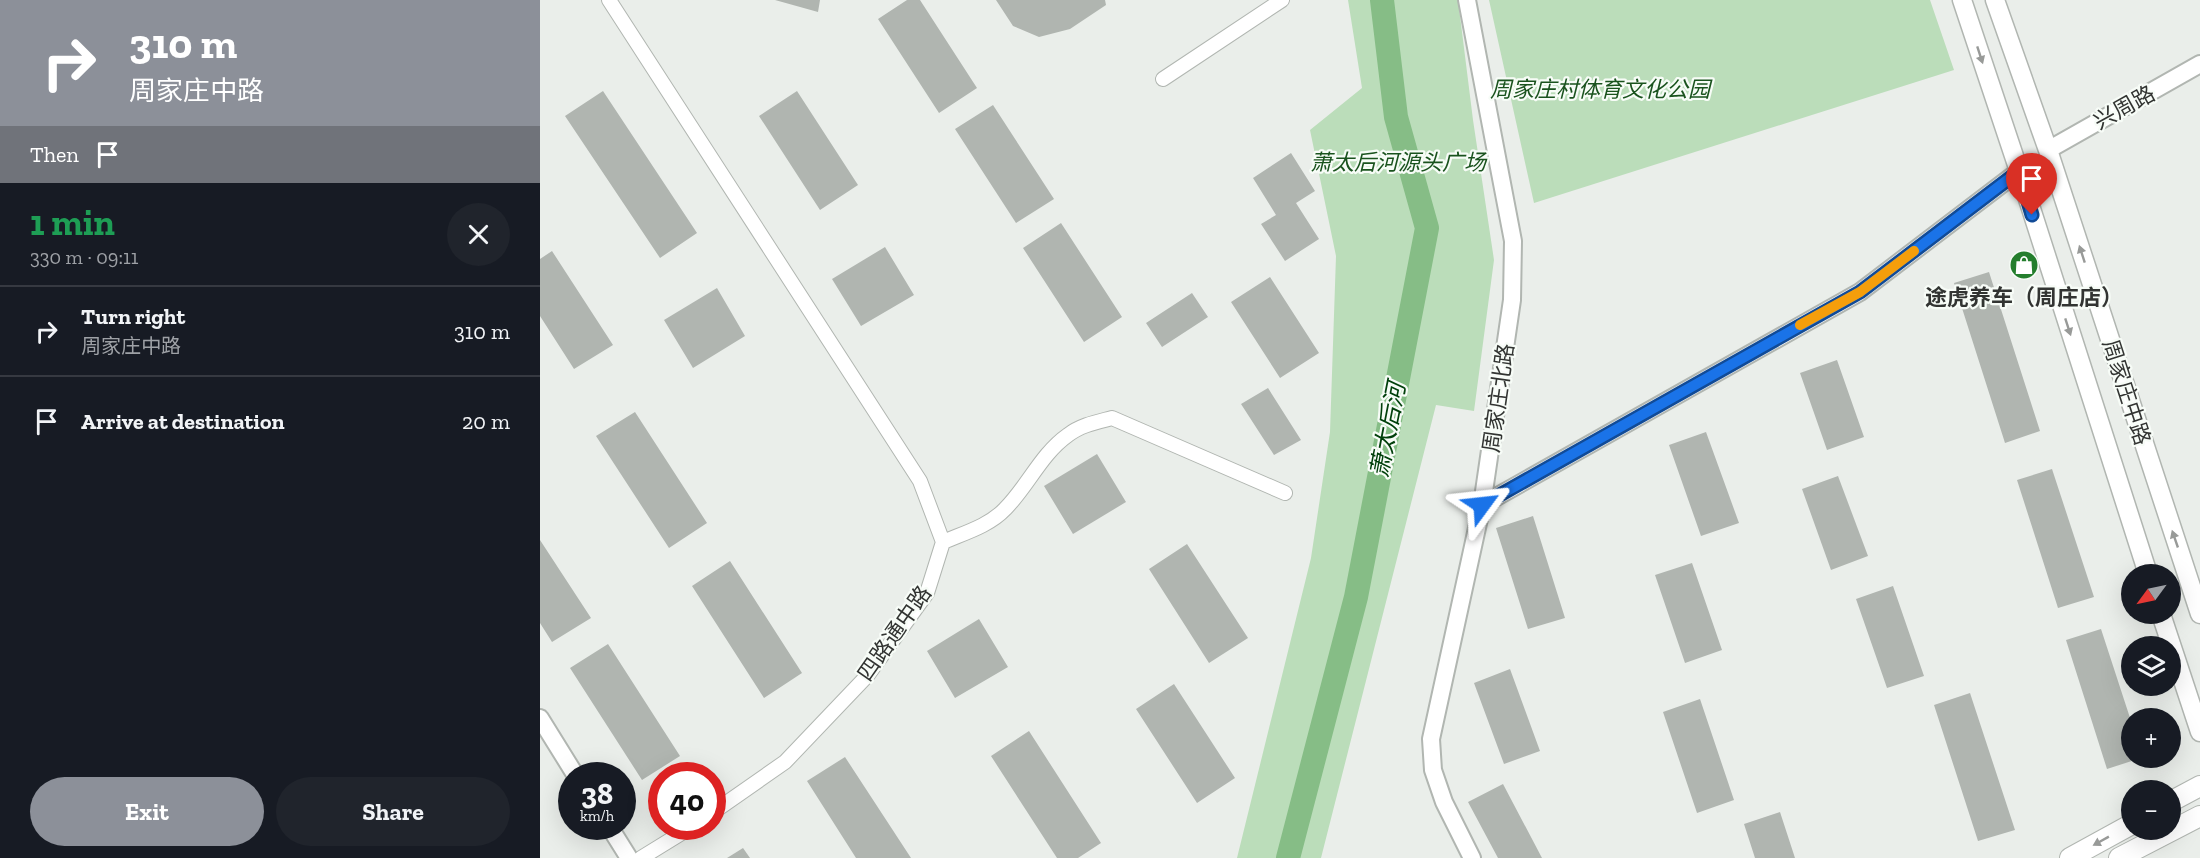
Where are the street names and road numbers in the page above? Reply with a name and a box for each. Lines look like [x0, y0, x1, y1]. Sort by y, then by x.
street label: 兴周路 [2089, 80, 2160, 135]
street label: 周家庄中路 [2097, 336, 2156, 449]
street label: 周家庄北路 [1477, 342, 1520, 454]
street label: 四路通中路 [852, 580, 937, 686]

